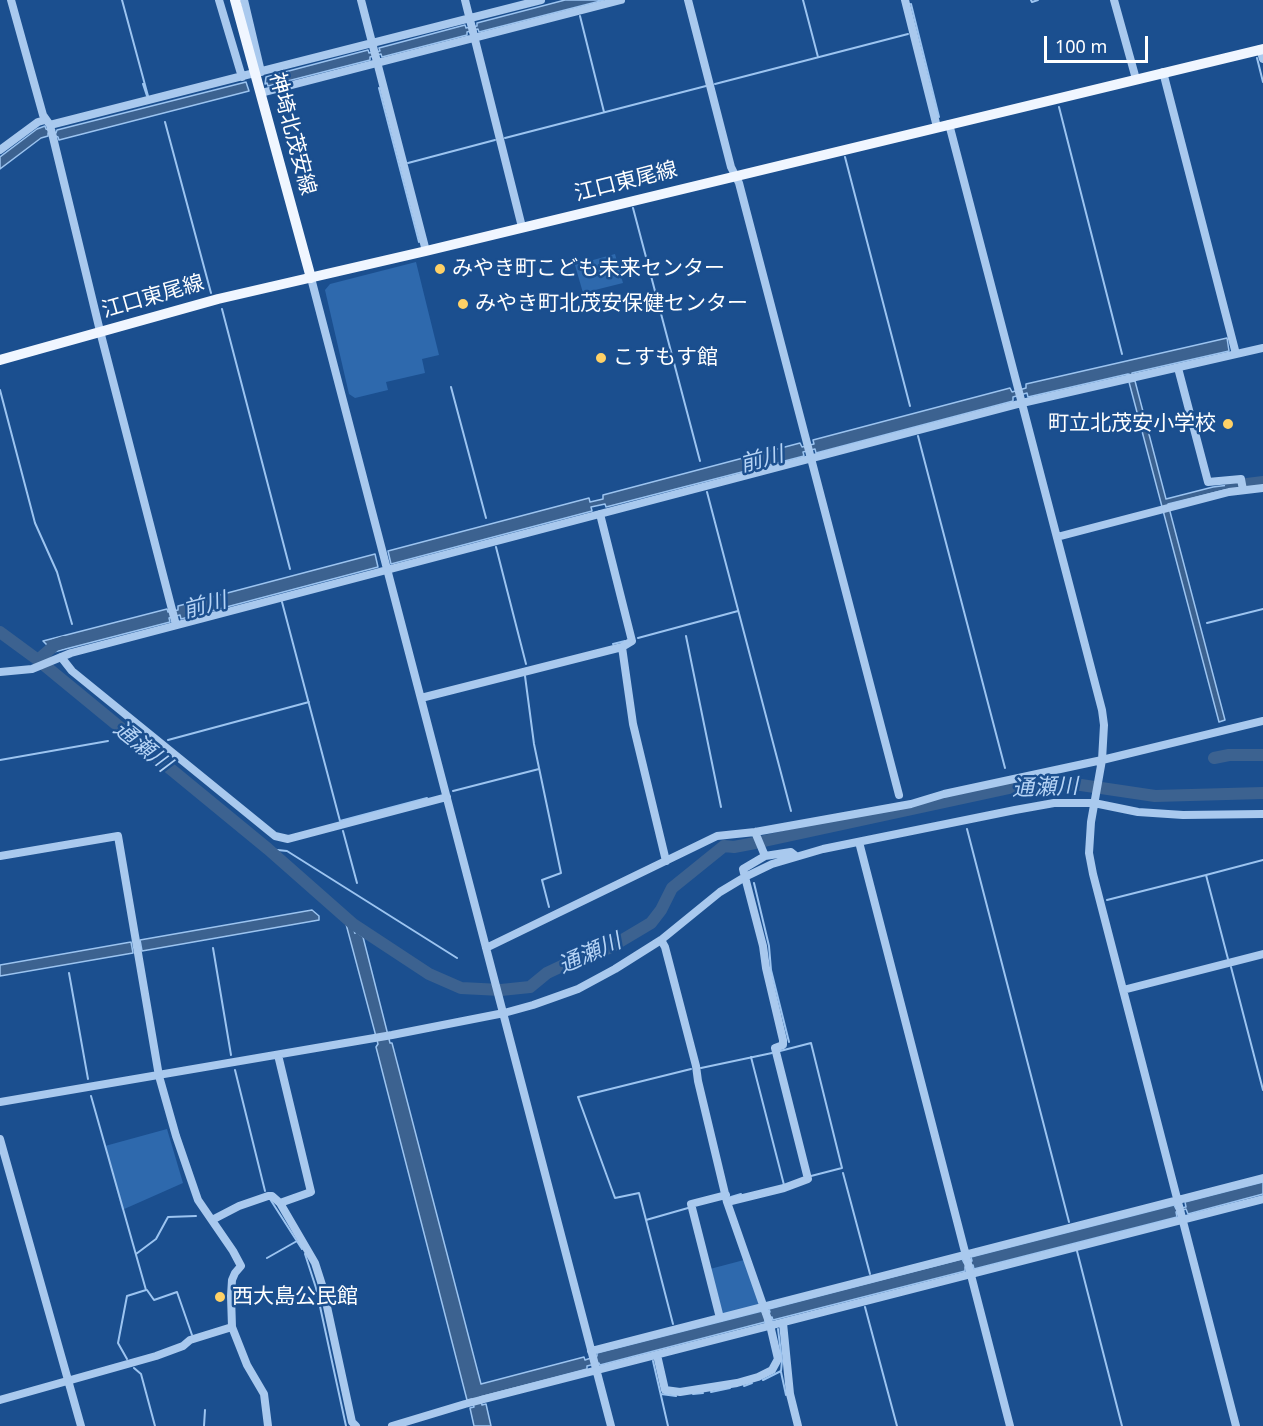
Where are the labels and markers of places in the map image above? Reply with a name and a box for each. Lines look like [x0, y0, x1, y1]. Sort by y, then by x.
place label: みやき町こども未来センター [452, 256, 725, 282]
marker: みやき町こども未来センター [433, 262, 447, 276]
place label: みやき町北茂安保健センター [475, 291, 748, 317]
marker: みやき町北茂安保健センター [456, 297, 470, 311]
place label: こすもす館 [613, 345, 718, 371]
marker: こすもす館 [594, 351, 608, 365]
place label: 町立北茂安小学校 [1048, 411, 1216, 437]
marker: 町立北茂安小学校 [1221, 417, 1235, 431]
place label: 西大島公民館 [232, 1284, 358, 1310]
marker: 西大島公民館 [213, 1290, 227, 1304]

